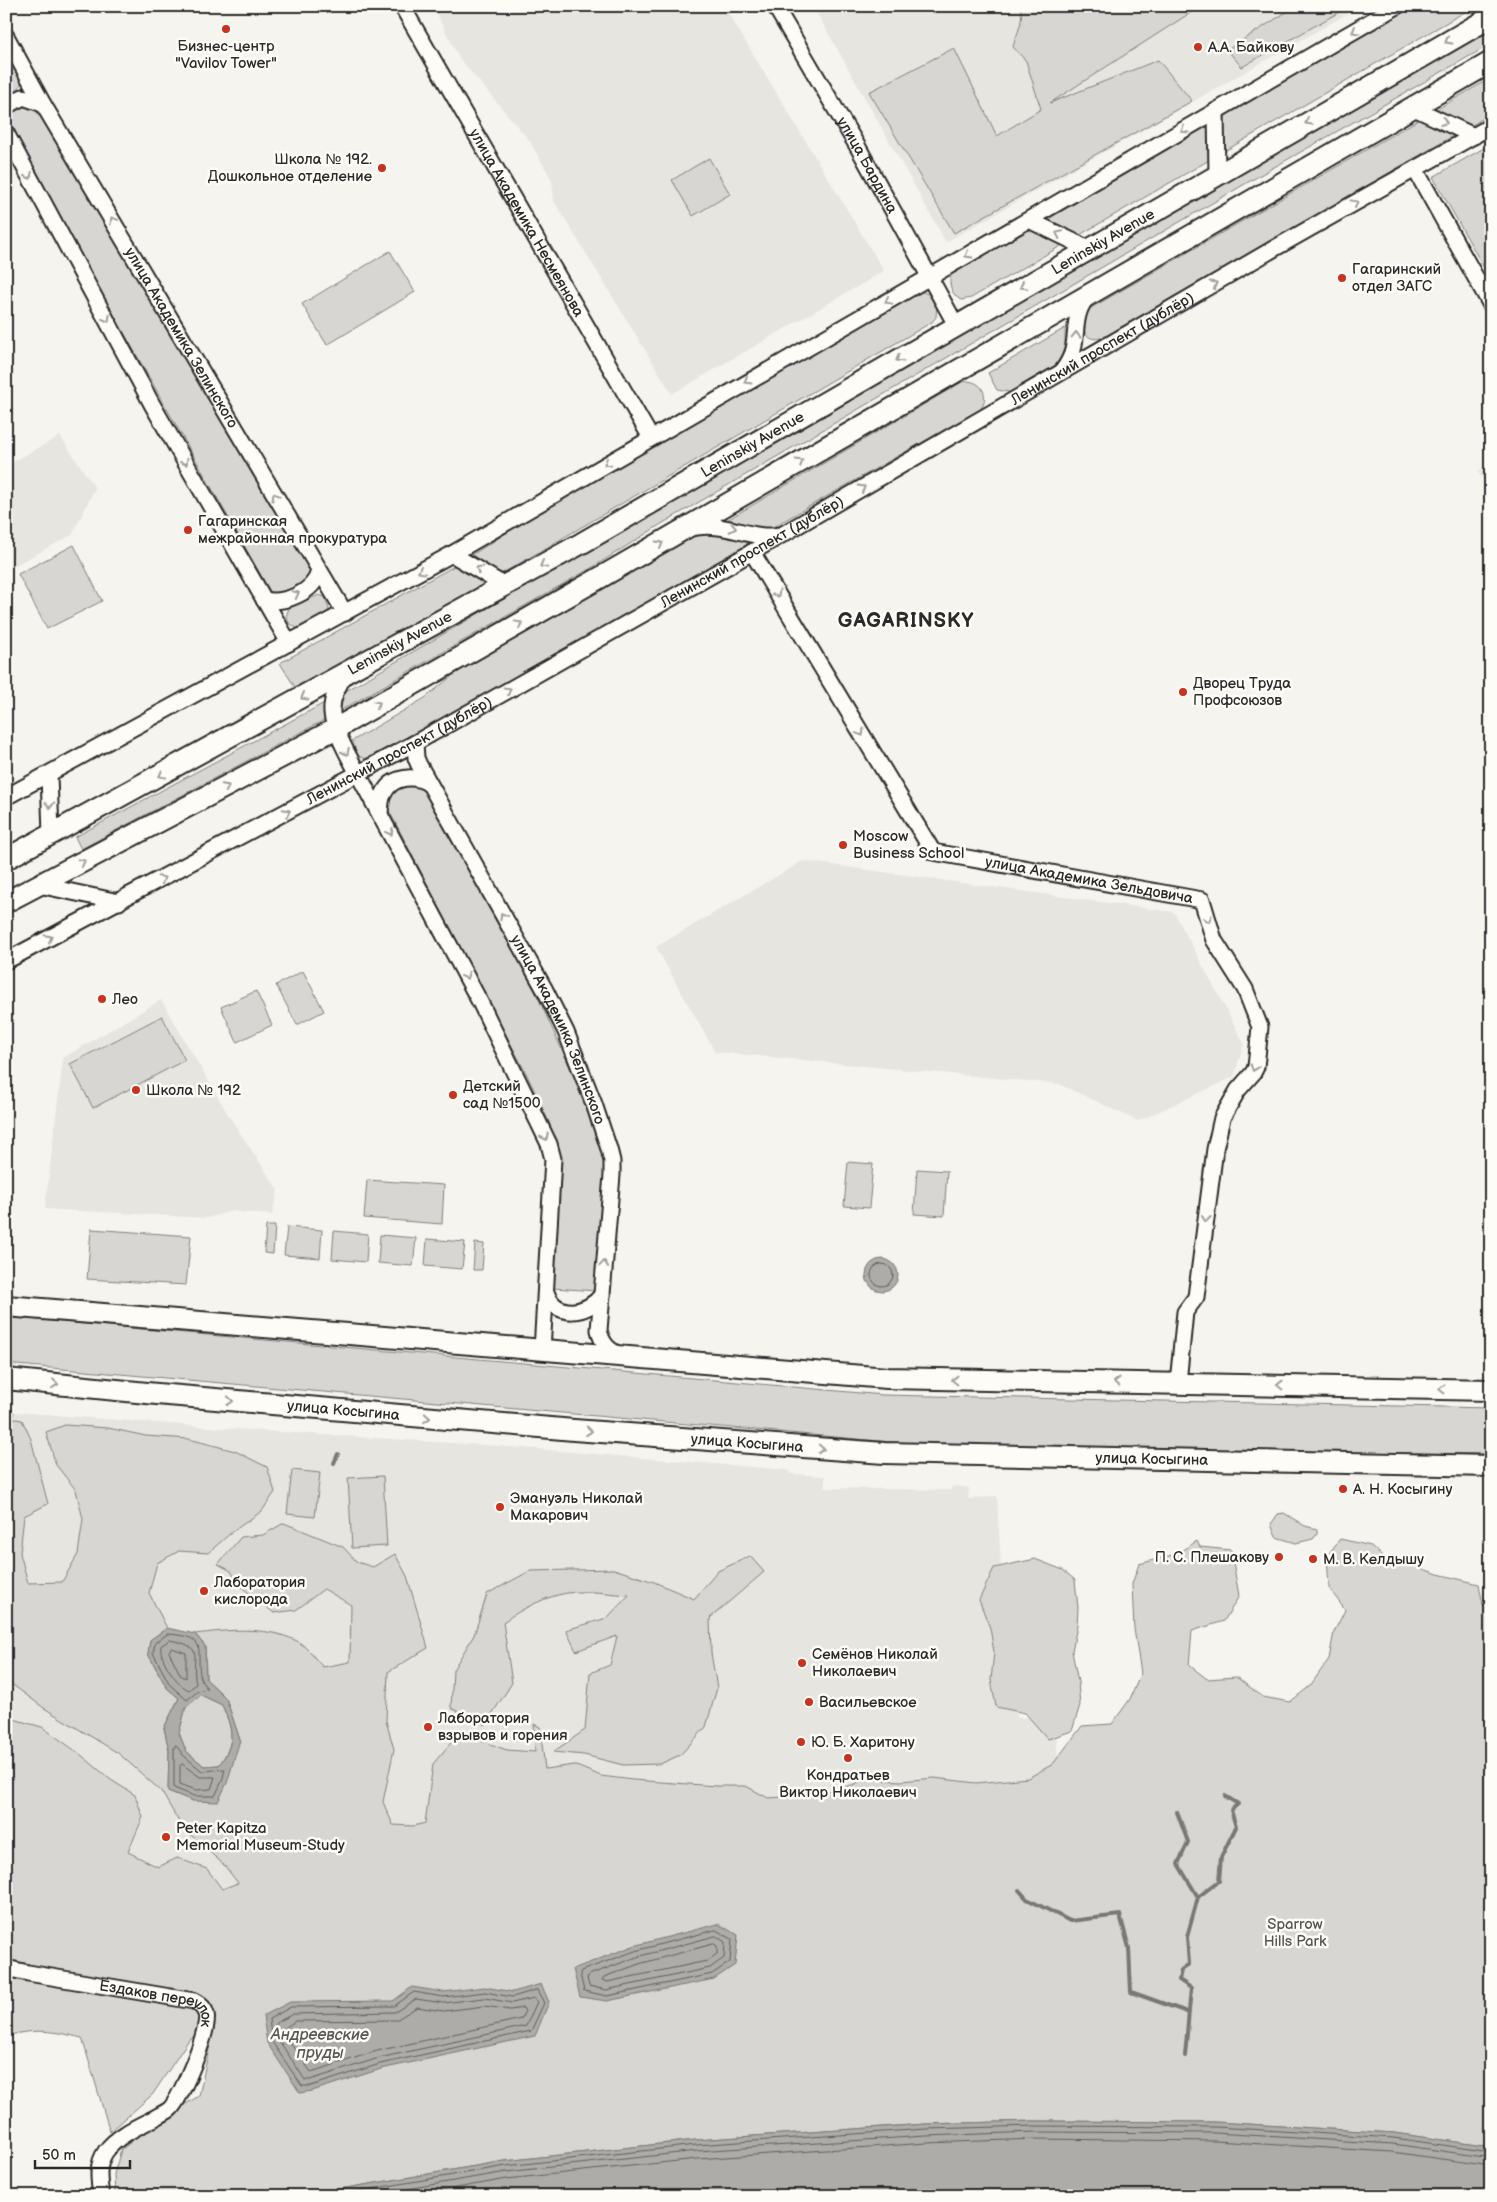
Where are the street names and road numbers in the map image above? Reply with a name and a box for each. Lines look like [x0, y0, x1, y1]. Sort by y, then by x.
street label: улица Бардина [833, 113, 902, 217]
street label: улица Академика Несмеянова [465, 125, 589, 320]
street label: Leninskiy Avenue [1048, 204, 1158, 279]
street label: улица Академика Зелинского [121, 244, 243, 431]
street label: Ленинский проспект (дублёр) [1006, 288, 1197, 410]
street label: Leninskiy Avenue [698, 407, 808, 482]
street label: Ленинский проспект (дублёр) [656, 491, 847, 612]
street label: Leninskiy Avenue [344, 607, 455, 679]
street label: Ленинский проспект (дублёр) [302, 692, 495, 809]
street label: улица Академика Зельдовича [984, 852, 1195, 908]
street label: улица Академика Зелинского [507, 931, 610, 1127]
street label: улица Косыгина [286, 1396, 401, 1424]
street label: улица Косыгина [690, 1429, 804, 1457]
street label: улица Косыгина [1095, 1448, 1209, 1469]
street label: Ездаков переулок [98, 1976, 216, 2029]

